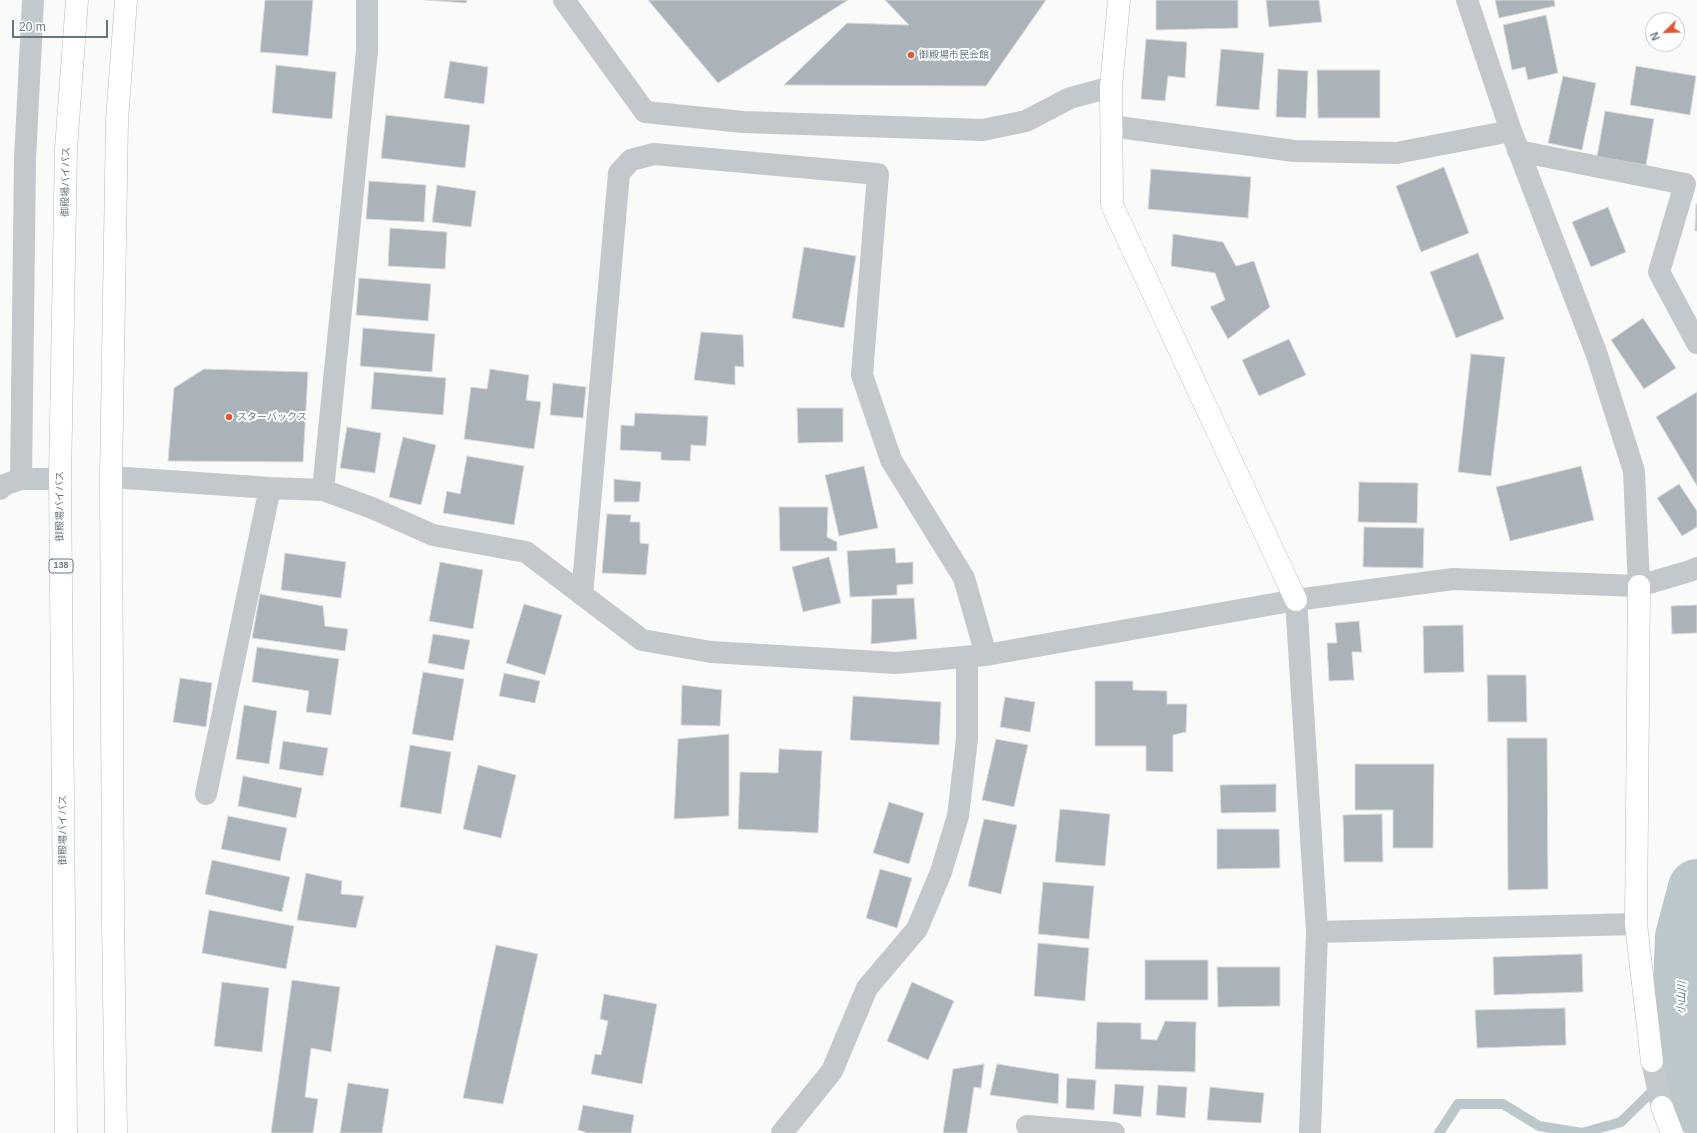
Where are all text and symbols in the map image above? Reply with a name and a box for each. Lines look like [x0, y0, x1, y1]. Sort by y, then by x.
scale bar [14, 12, 110, 38]
north arrow [1645, 12, 1685, 52]
text: 20 m [19, 20, 46, 34]
text: N [1648, 30, 1662, 42]
place label: 御殿場市民会館 [919, 49, 989, 61]
marker: 御殿場市民会館 [906, 50, 916, 60]
street label: 御殿場バイパス [59, 147, 73, 217]
place label: スターバックス [237, 411, 307, 423]
marker: スターバックス [224, 412, 234, 422]
street label: 御殿場バイパス [54, 471, 66, 541]
road number: 138 [49, 559, 73, 573]
street label: 御殿場バイパス [57, 795, 69, 865]
water label: 小山川 [1675, 981, 1689, 1015]

